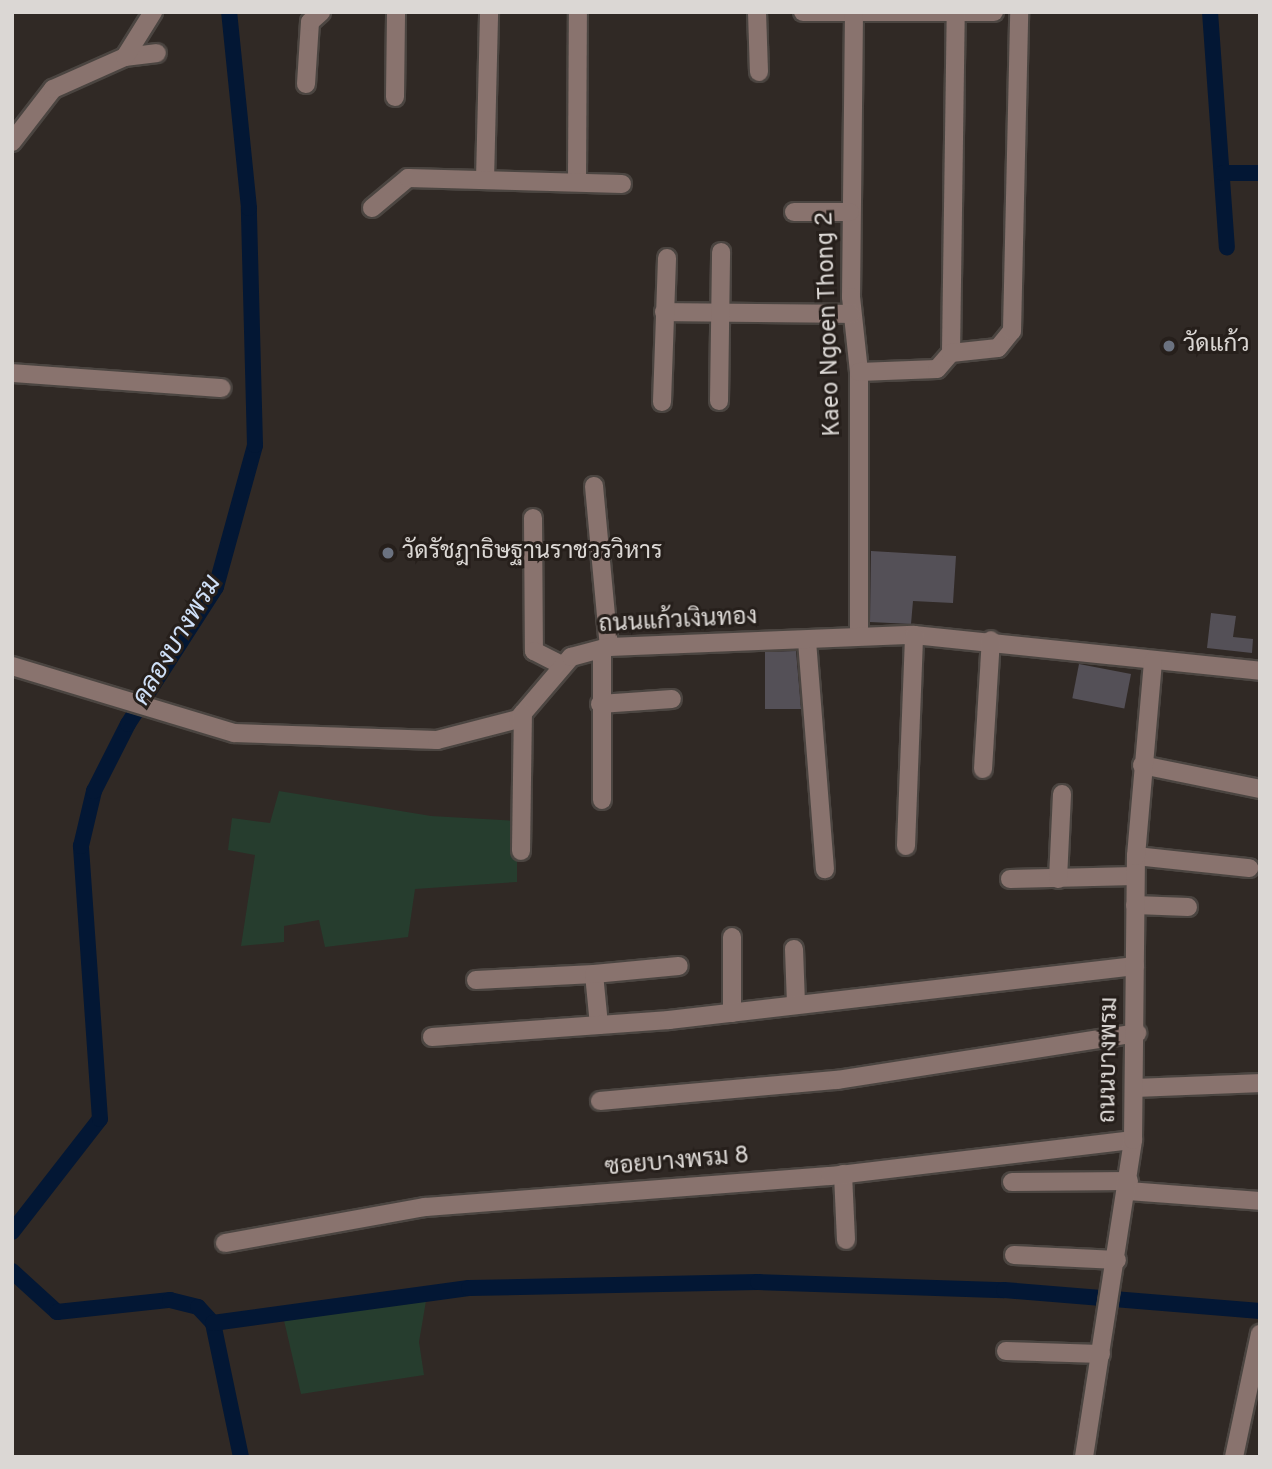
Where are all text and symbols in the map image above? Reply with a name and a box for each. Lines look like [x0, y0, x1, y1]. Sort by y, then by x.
street label: Kaeo Ngoen Thong 2 [812, 210, 848, 438]
place label: วัดแก้ว [1183, 332, 1250, 360]
marker: วัดแก้ว [1161, 338, 1177, 354]
place label: วัดรัชฎาธิษฐานราชวรวิหาร [402, 539, 663, 567]
marker: วัดรัชฎาธิษฐานราชวรวิหาร [380, 545, 396, 561]
water label: คลองบางพรม [127, 570, 229, 712]
street label: ถนนแก้วเงินทอง [598, 603, 758, 641]
street label: ถนนบางพรม [1095, 997, 1125, 1123]
street label: ซอยบางพรม 8 [604, 1142, 750, 1184]

